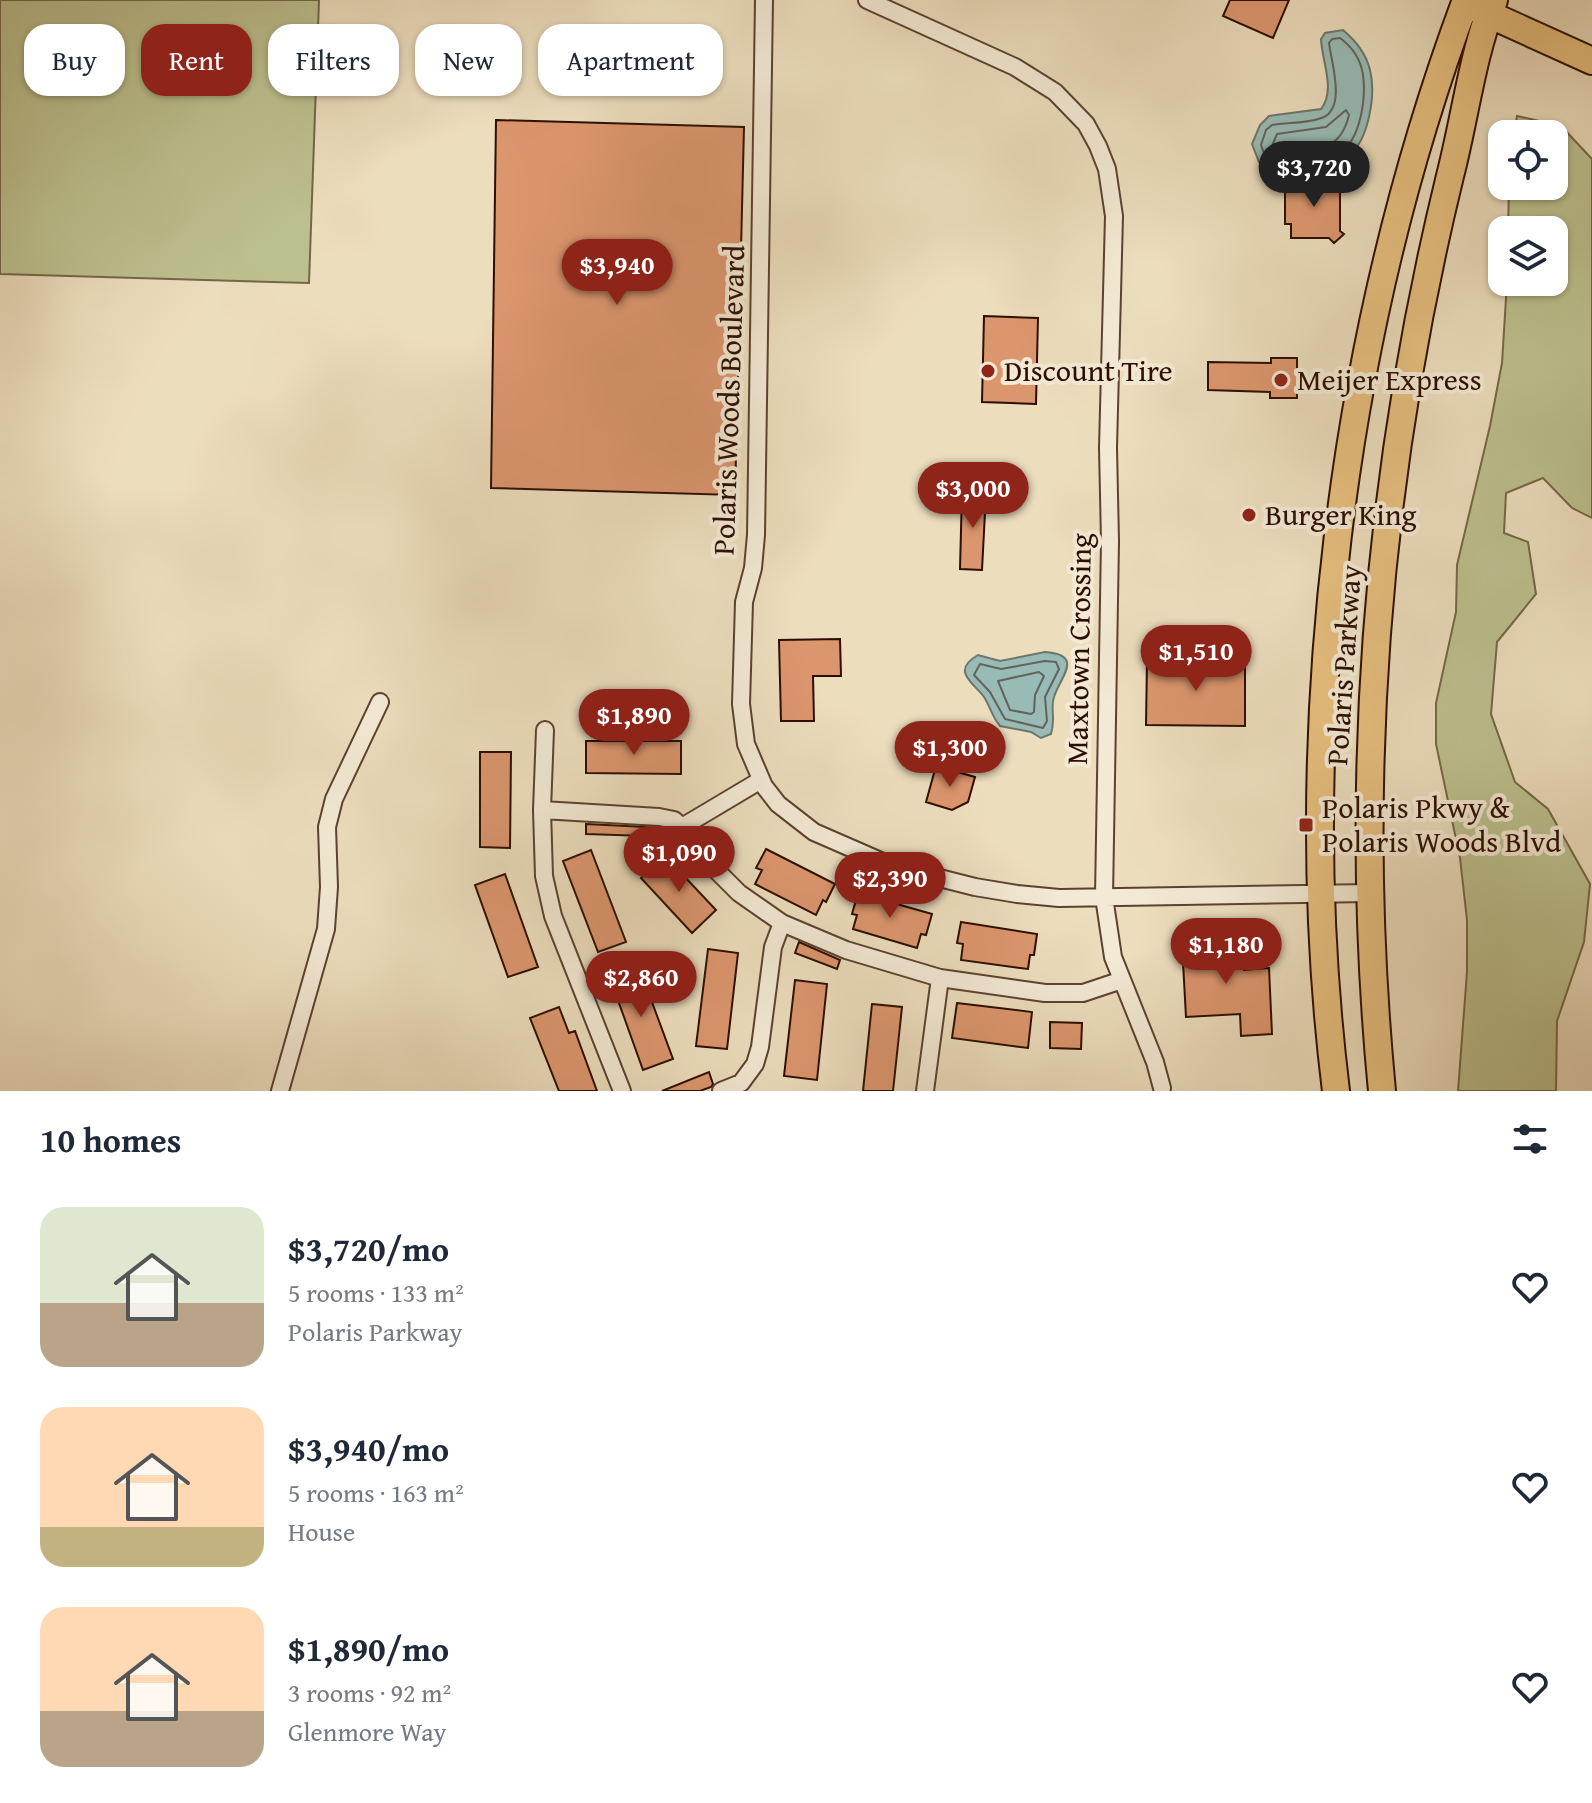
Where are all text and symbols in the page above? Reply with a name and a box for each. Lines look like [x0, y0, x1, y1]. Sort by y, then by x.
chip: Buy [24, 24, 125, 96]
chip: Rent [141, 24, 252, 96]
chip: Filters [268, 24, 399, 96]
chip: New [415, 24, 522, 96]
chip: Apartment [538, 24, 723, 96]
map controls [1488, 120, 1568, 296]
button: locate [1488, 120, 1568, 200]
pin: $3,720 [1249, 141, 1379, 209]
text: $3,720 [1277, 147, 1351, 186]
button: layers [1488, 216, 1568, 296]
pin: $3,940 [552, 239, 682, 307]
street label: Polaris Woods Boulevard [701, 244, 755, 556]
text: $3,940 [580, 245, 654, 284]
place label: Discount Tire [1004, 348, 1173, 392]
place label: Meijer Express [1297, 357, 1482, 401]
marker: Discount Tire [979, 362, 997, 380]
marker: Meijer Express [1272, 371, 1290, 389]
pin: $3,000 [908, 462, 1038, 530]
text: $3,000 [936, 468, 1010, 507]
place label: Burger King [1265, 492, 1417, 536]
marker: Burger King [1240, 506, 1258, 524]
street label: Maxtown Crossing [1054, 533, 1102, 765]
street label: Polaris Parkway [1314, 563, 1372, 767]
pin: $1,510 [1131, 625, 1261, 693]
text: $1,510 [1159, 631, 1233, 670]
pin: $1,890 [569, 689, 699, 757]
text: $1,890 [597, 695, 671, 734]
pin: $1,300 [885, 721, 1015, 789]
text: $1,300 [913, 727, 987, 766]
place label: Polaris Pkwy & Polaris Woods Blvd [1322, 785, 1561, 863]
marker: Polaris Pkwy & Polaris Woods Blvd [1297, 816, 1315, 834]
pin: $1,090 [614, 826, 744, 894]
text: $1,090 [642, 832, 716, 871]
pin: $2,390 [825, 852, 955, 920]
text: $2,390 [853, 858, 927, 897]
pin: $1,180 [1161, 918, 1291, 986]
text: $1,180 [1189, 924, 1263, 963]
pin: $2,860 [576, 951, 706, 1019]
text: $2,860 [604, 957, 678, 996]
text: 10 homes [40, 1115, 181, 1164]
icon: filters [1508, 1117, 1552, 1161]
text: $3,720/mo [288, 1224, 449, 1273]
icon: home [104, 1239, 200, 1335]
icon: heart [1508, 1265, 1552, 1309]
text: 5 rooms · 133 m² [288, 1273, 464, 1312]
text: Polaris Parkway [288, 1312, 462, 1351]
text: $3,940/mo [288, 1424, 449, 1473]
icon: home [104, 1439, 200, 1535]
icon: heart [1508, 1465, 1552, 1509]
text: 5 rooms · 163 m² [288, 1473, 464, 1512]
text: House [288, 1512, 355, 1551]
text: $1,890/mo [288, 1624, 449, 1673]
icon: home [104, 1639, 200, 1735]
icon: heart [1508, 1665, 1552, 1709]
text: 3 rooms · 92 m² [288, 1673, 451, 1712]
text: Glenmore Way [288, 1712, 447, 1751]

